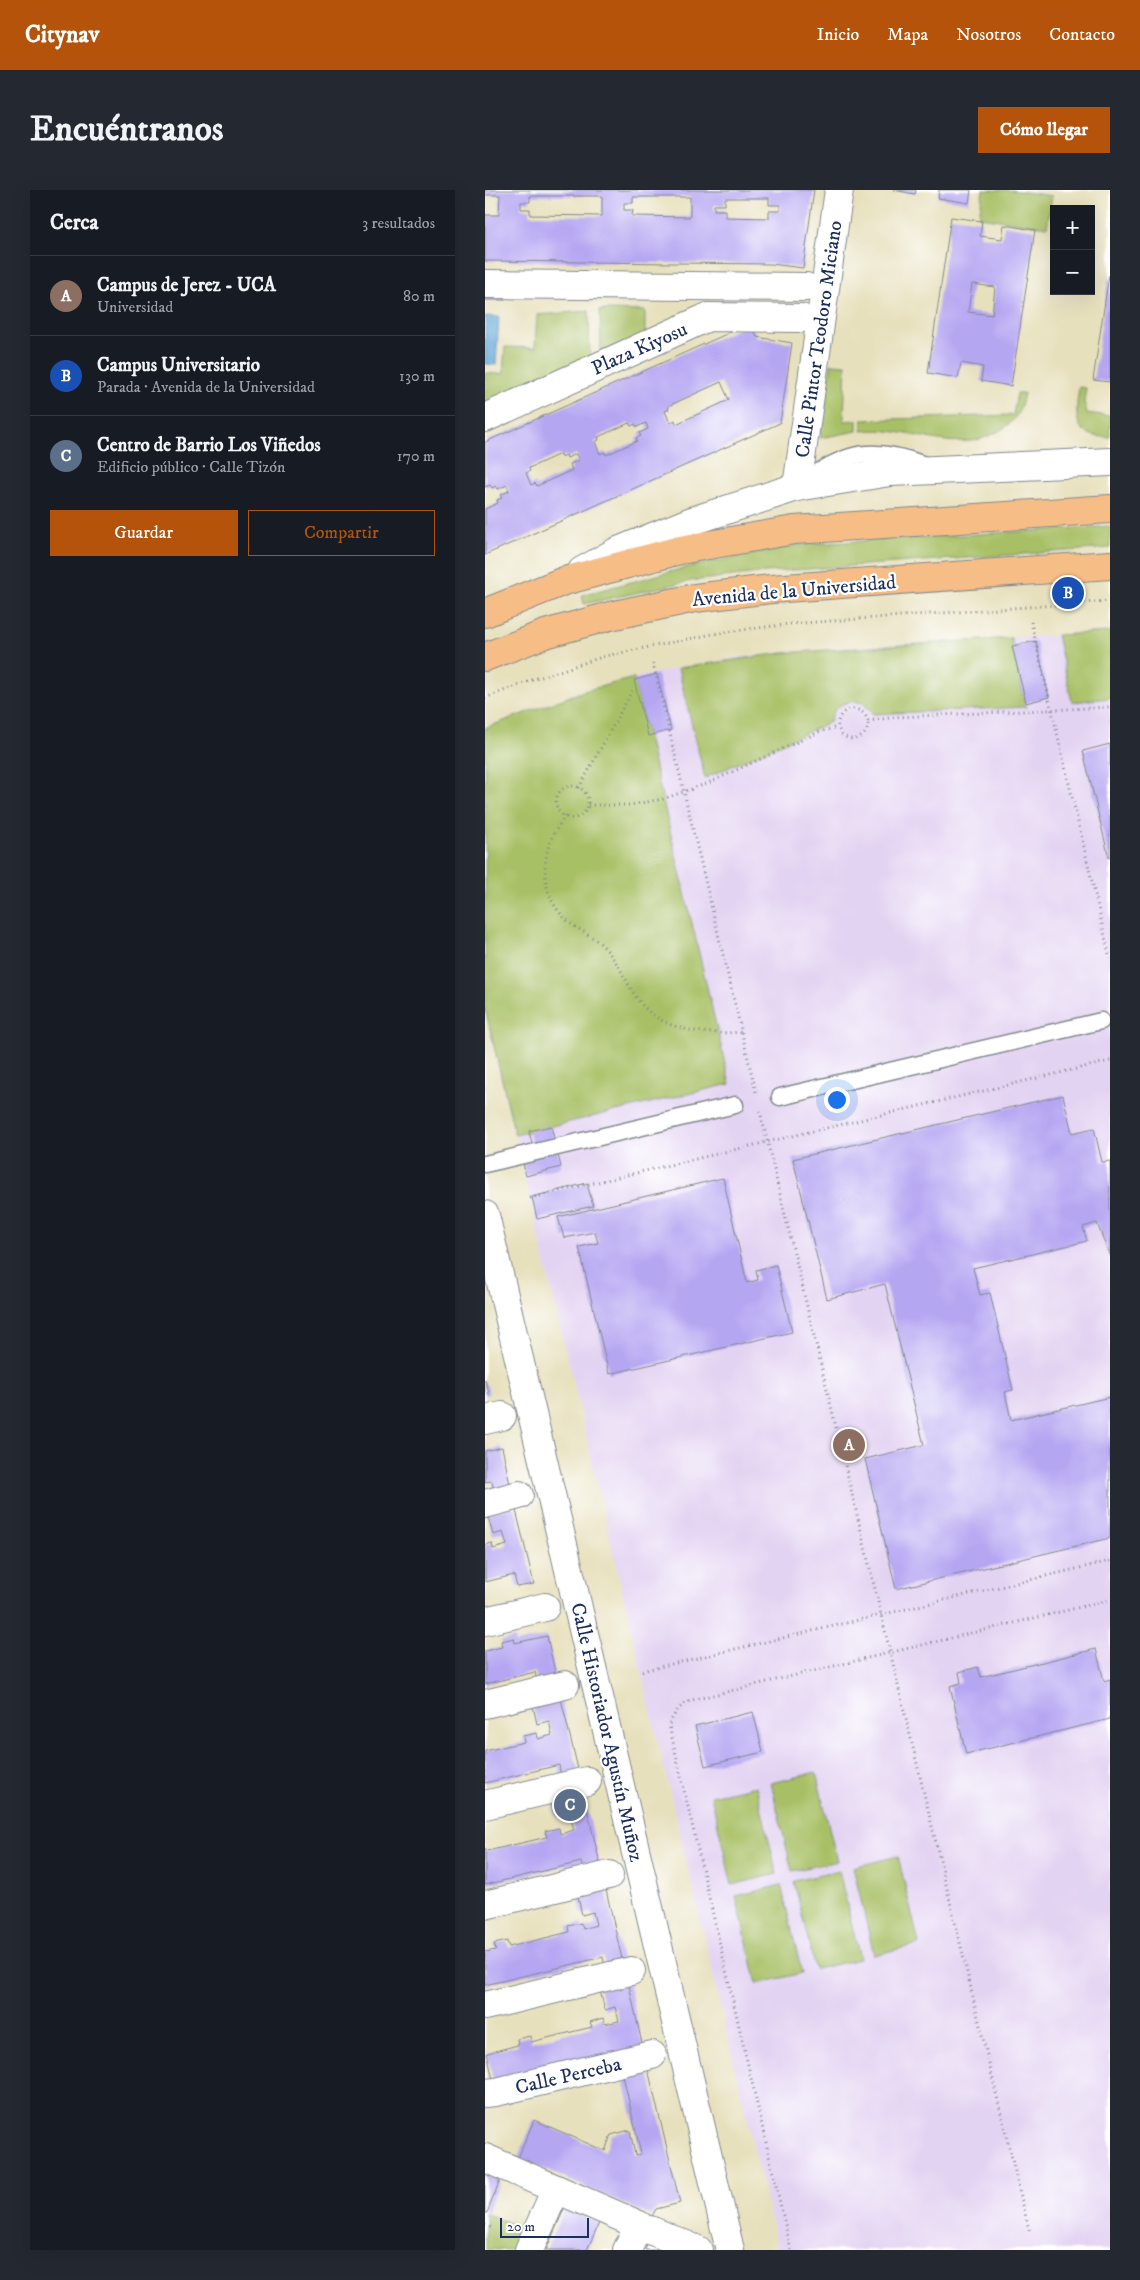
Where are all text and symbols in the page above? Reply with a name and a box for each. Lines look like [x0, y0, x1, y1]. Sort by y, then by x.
text: Citynav [25, 20, 99, 50]
text: Inicio [817, 24, 859, 46]
text: Mapa [887, 24, 928, 46]
text: Nosotros [956, 24, 1021, 46]
text: Contacto [1049, 24, 1115, 46]
button: Cómo llegar [978, 107, 1110, 153]
text: Encuéntranos [30, 108, 224, 152]
map controls [1050, 205, 1095, 295]
button: + [1050, 205, 1095, 250]
text: Cerca [50, 210, 98, 236]
text: 3 resultados [362, 213, 435, 233]
street label: Calle Pintor Teodoro Miciano [790, 219, 849, 459]
button: − [1050, 250, 1095, 295]
text: Campus de Jerez - UCA [97, 274, 276, 297]
text: A [61, 286, 71, 306]
text: 80 m [403, 286, 435, 306]
text: Universidad [97, 297, 173, 317]
street label: Plaza Kiyosu [588, 317, 691, 382]
text: Campus Universitario [97, 354, 260, 377]
text: B [61, 366, 71, 386]
text: 130 m [399, 366, 435, 386]
text: Parada · Avenida de la Universidad [97, 377, 315, 397]
text: Centro de Barrio Los Viñedos [97, 434, 321, 457]
text: C [61, 446, 71, 466]
text: 170 m [397, 446, 435, 466]
text: Edificio público · Calle Tizón [97, 457, 285, 477]
button: Guardar [50, 510, 238, 556]
button: Compartir [248, 510, 435, 556]
street label: Avenida de la Universidad [691, 570, 897, 613]
pin: B [1052, 574, 1084, 612]
your location [824, 1087, 850, 1113]
pin: A [833, 1426, 865, 1464]
street label: Calle Historiador Agustín Muñoz [567, 1600, 649, 1864]
pin: C [554, 1786, 586, 1824]
street label: Calle Perceba [513, 2052, 624, 2101]
scale bar [500, 2215, 589, 2238]
text: 20 m [507, 2218, 535, 2236]

